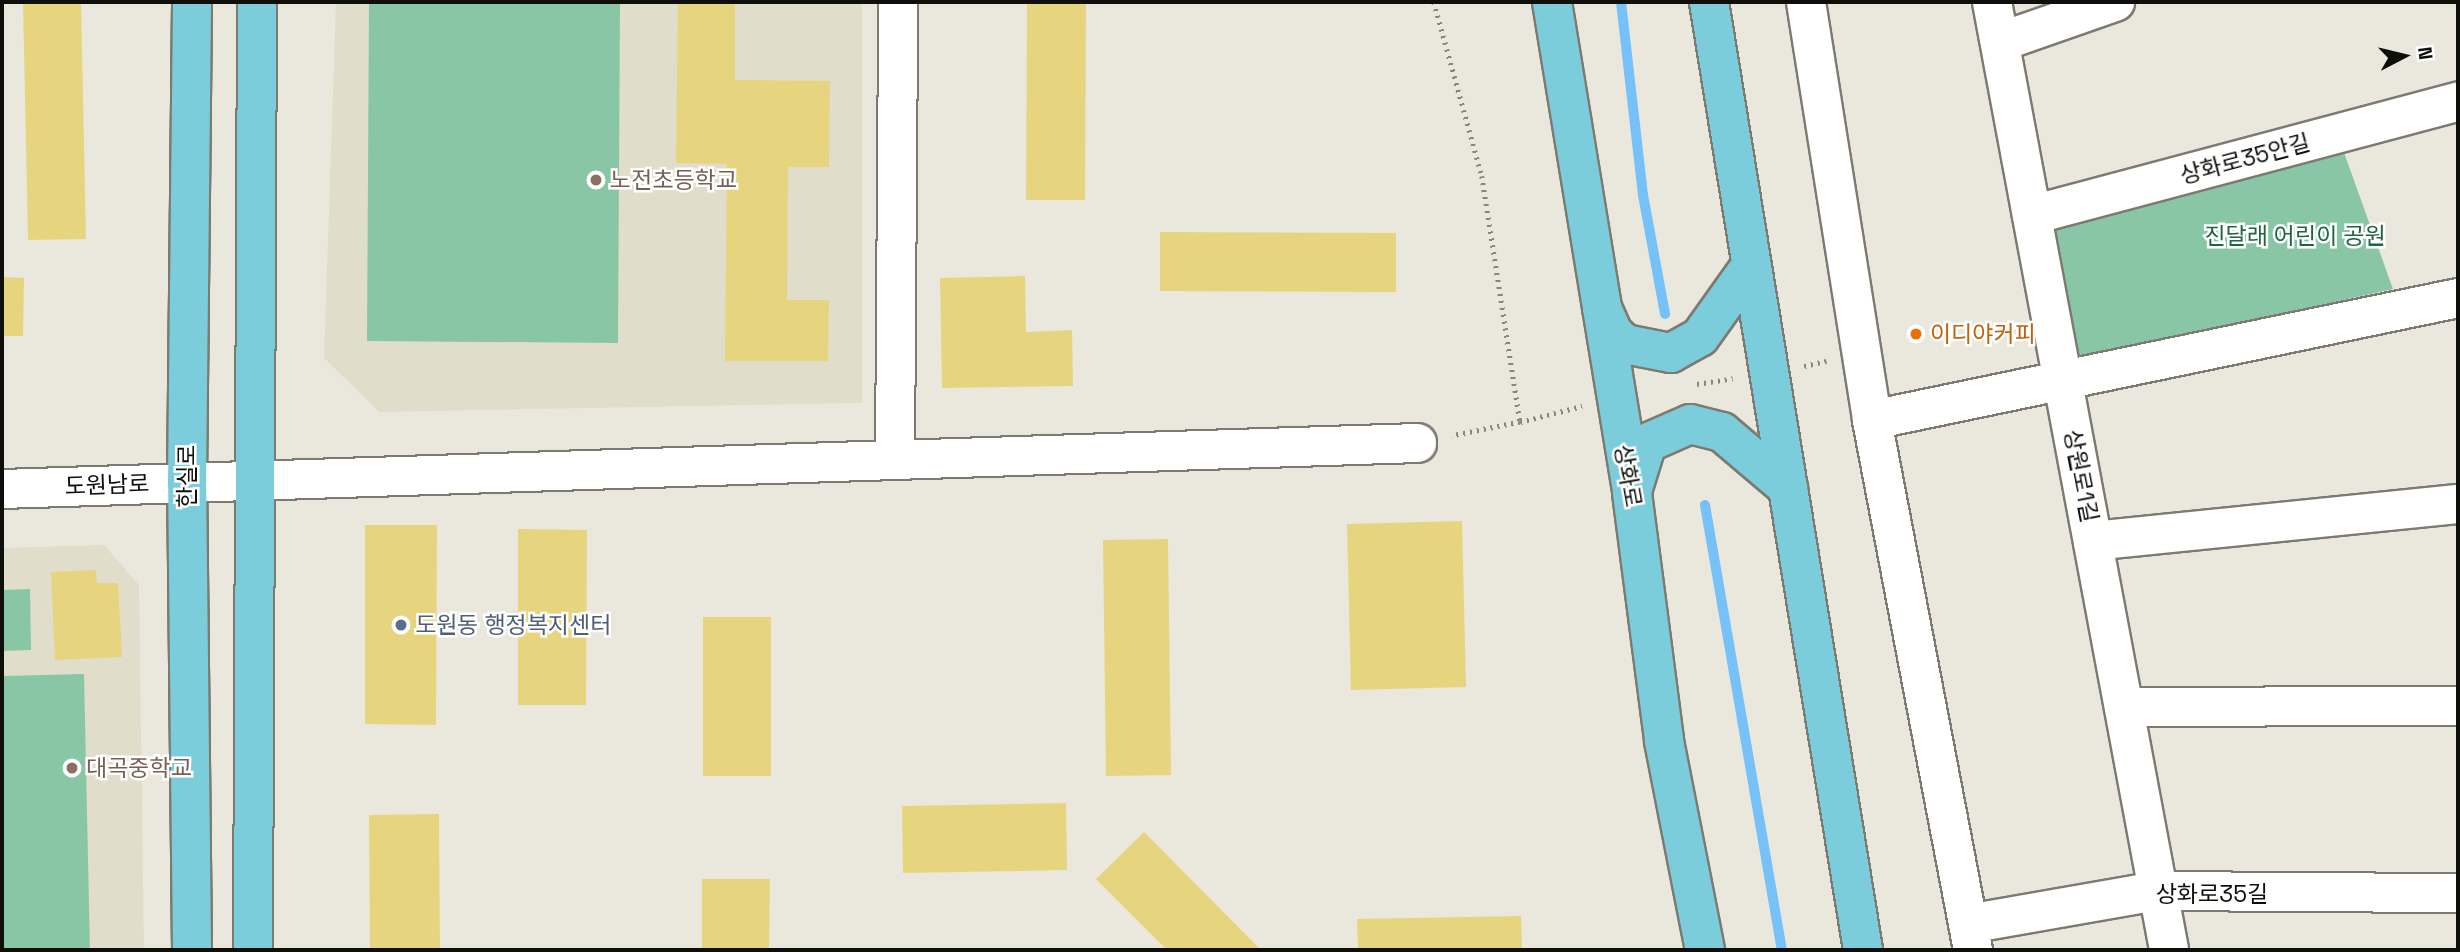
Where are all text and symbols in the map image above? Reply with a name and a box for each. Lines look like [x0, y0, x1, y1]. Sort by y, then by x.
north arrow [2369, 21, 2439, 91]
text: N [2412, 46, 2439, 61]
street label: 상화로35안길 [2177, 128, 2313, 190]
place label: 노전초등학교 [610, 166, 737, 194]
marker: 노전초등학교 [588, 172, 604, 188]
park label: 진달래 어린이 공원 [2204, 222, 2386, 250]
place label: 이디야커피 [1930, 320, 2036, 348]
marker: 이디야커피 [1908, 326, 1924, 342]
street label: 상원로1길 [2058, 427, 2104, 525]
street label: 상화로 [1609, 442, 1647, 510]
street label: 한실로 [173, 444, 201, 508]
street label: 도원남로 [64, 470, 150, 500]
place label: 도원동 행정복지센터 [415, 611, 611, 639]
marker: 도원동 행정복지센터 [393, 617, 409, 633]
place label: 대곡중학교 [86, 754, 192, 782]
marker: 대곡중학교 [64, 760, 80, 776]
street label: 상화로35길 [2156, 880, 2268, 908]

